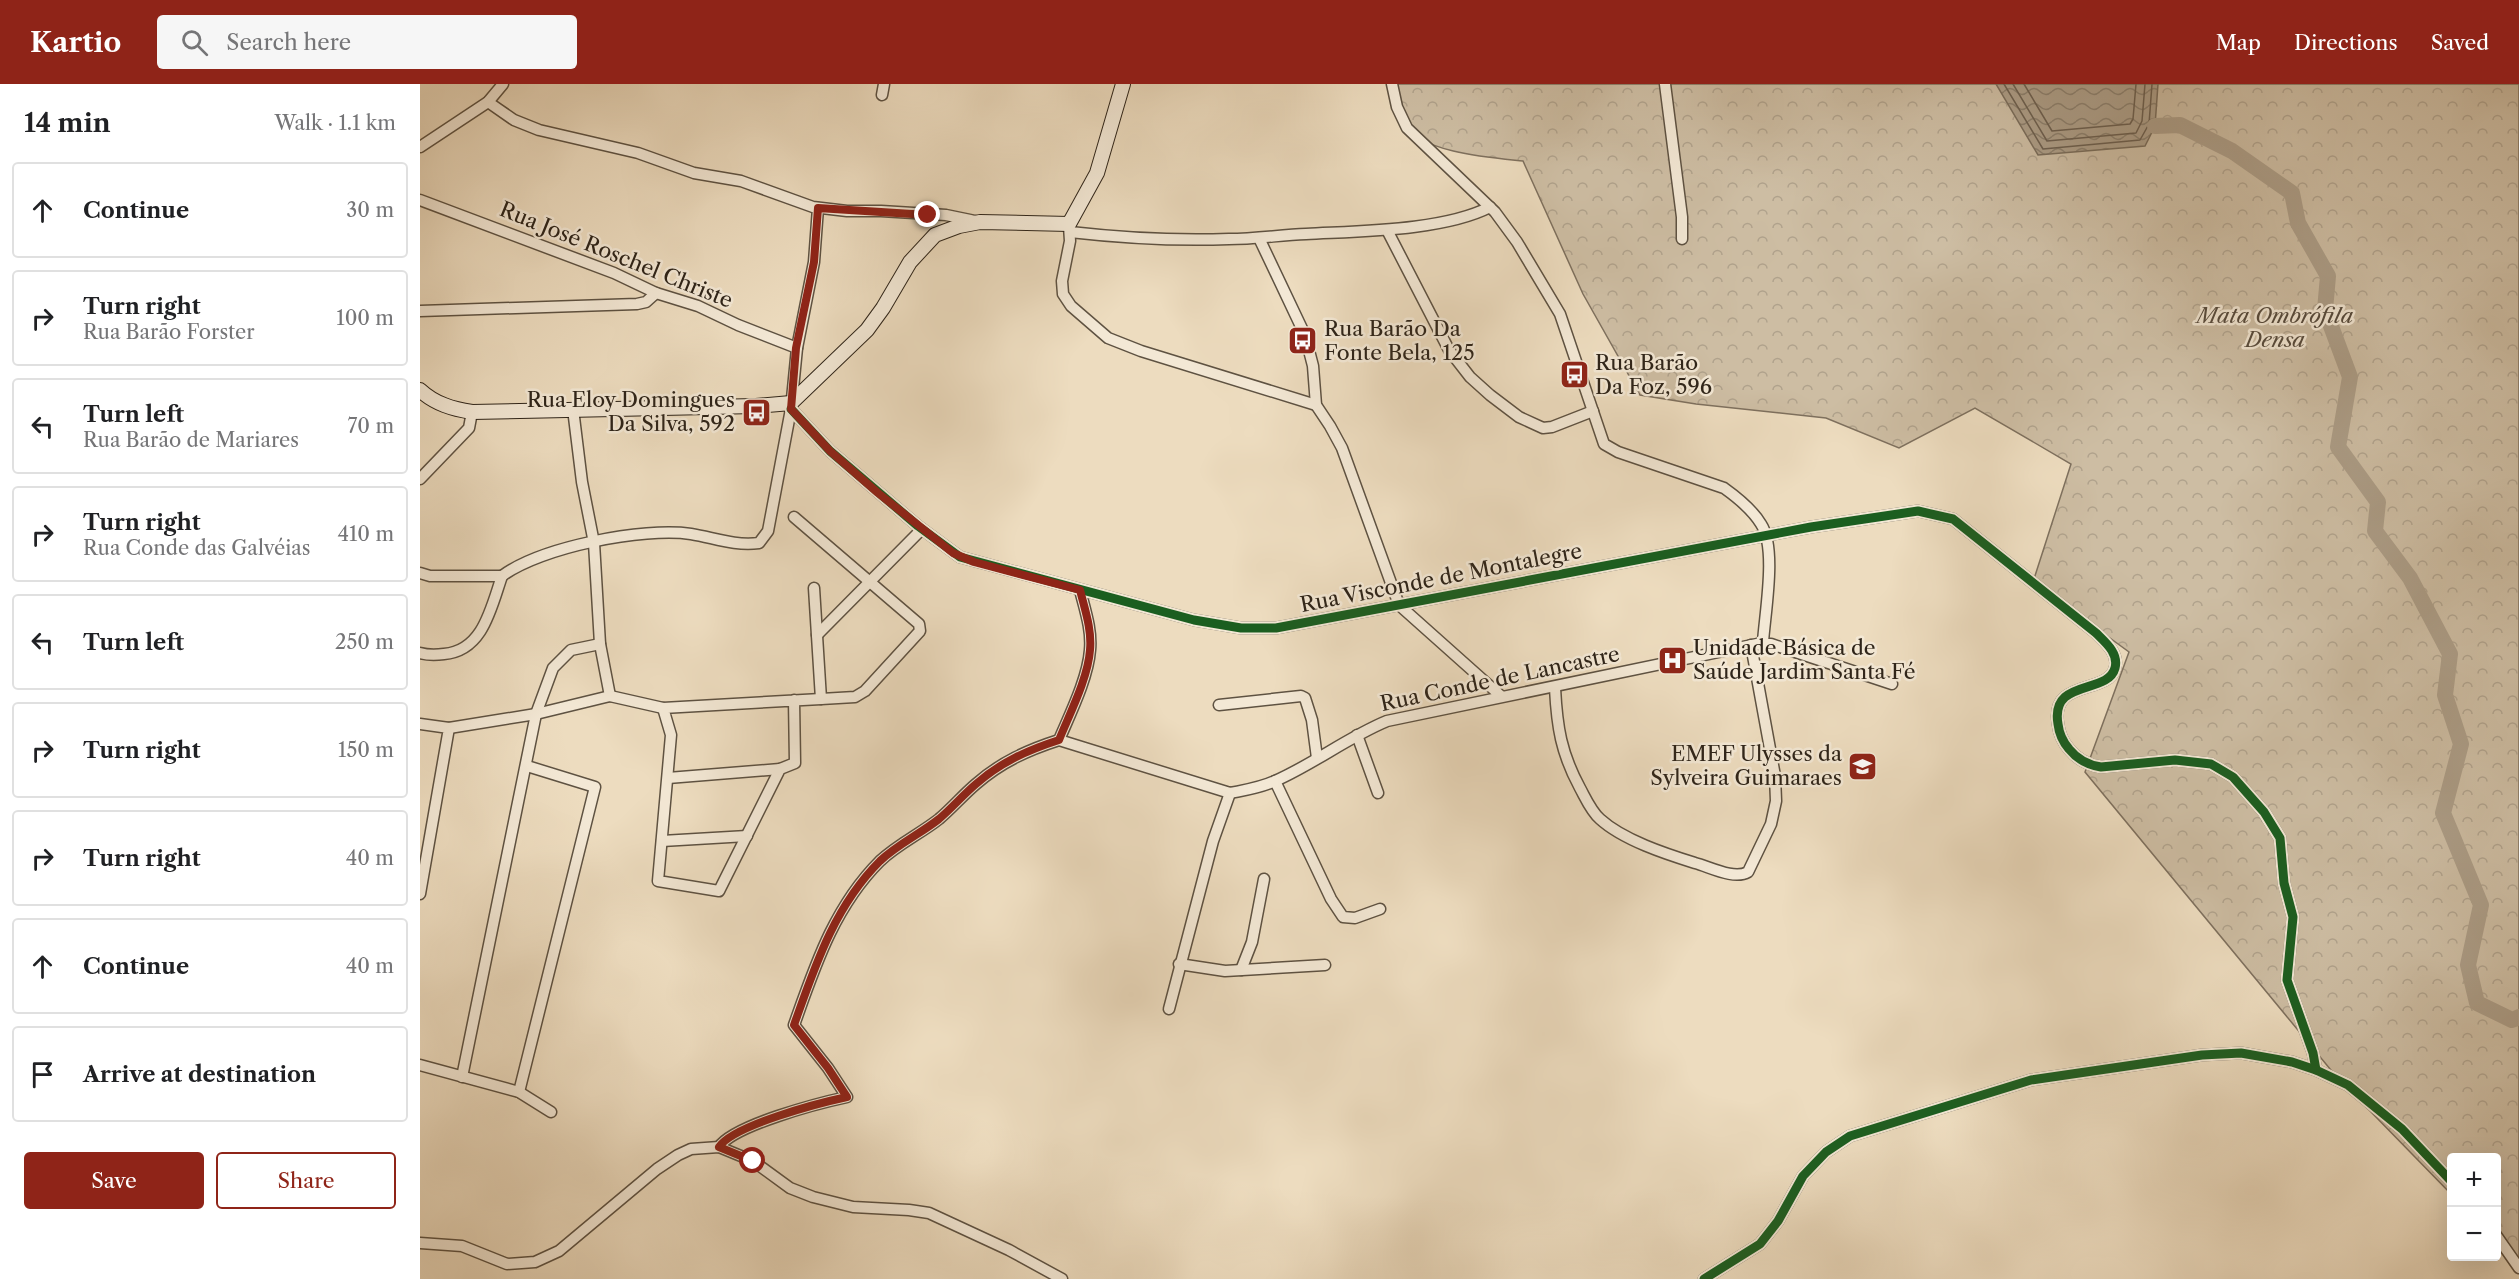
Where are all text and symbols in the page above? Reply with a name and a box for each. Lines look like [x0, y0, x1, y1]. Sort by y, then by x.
search box [157, 15, 577, 69]
text: Kartio [30, 25, 121, 59]
icon: search [178, 26, 211, 59]
text: Search here [226, 29, 351, 56]
text: Map [2216, 30, 2261, 55]
text: Directions [2294, 30, 2398, 55]
text: Saved [2431, 30, 2489, 55]
text: 14 min [24, 107, 111, 139]
text: Walk · 1.1 km [274, 111, 396, 135]
icon: ahead [26, 194, 59, 227]
street label: Rua José Roschel Christe [496, 196, 736, 313]
text: Continue [83, 197, 189, 224]
text: 30 m [346, 198, 394, 222]
route end [914, 201, 940, 227]
text: Turn right [83, 293, 201, 320]
icon: right [26, 302, 59, 335]
park label: Mata Ombrófila Densa [2194, 303, 2354, 352]
text: 100 m [336, 306, 394, 330]
place label: Rua Barão Da Fonte Bela, 125 [1324, 316, 1475, 365]
text: Rua Barão Forster [83, 320, 255, 344]
bus stop icon: Rua Barão Da Fonte Bela, 125 [1287, 325, 1319, 357]
place label: Rua Barão Da Foz, 596 [1595, 350, 1712, 399]
bus stop icon: Rua Barão Da Foz, 596 [1558, 359, 1590, 391]
place label: Rua Eloy Domingues Da Silva, 592 [527, 387, 735, 436]
bus stop icon: Rua Eloy Domingues Da Silva, 592 [740, 396, 772, 428]
text: Turn left [83, 401, 184, 428]
icon: left [26, 410, 59, 443]
text: 70 m [348, 414, 394, 438]
text: Rua Barão de Mariares [83, 428, 299, 452]
text: Turn right [83, 509, 201, 536]
icon: right [26, 518, 59, 551]
text: 410 m [337, 522, 394, 546]
text: Rua Conde das Galvéias [83, 536, 310, 560]
street label: Rua Visconde de Montalegre [1298, 538, 1584, 617]
icon: left [26, 626, 59, 659]
text: Turn left [83, 629, 184, 656]
text: 250 m [335, 630, 394, 654]
place label: Unidade Básica de Saúde Jardim Santa Fé [1693, 635, 1916, 684]
street label: Rua Conde de Lancastre [1378, 641, 1622, 716]
hospital icon: Unidade Básica de Saúde Jardim Santa Fé [1656, 644, 1688, 676]
icon: right [26, 734, 59, 767]
text: Turn right [83, 737, 201, 764]
text: 150 m [338, 738, 394, 762]
place label: EMEF Ulysses da Sylveira Guimaraes [1650, 741, 1843, 790]
school or university icon: EMEF Ulysses da Sylveira Guimaraes [1847, 750, 1879, 782]
icon: right [26, 842, 59, 875]
text: Turn right [83, 845, 201, 872]
text: 40 m [346, 846, 394, 870]
icon: ahead [26, 950, 59, 983]
text: Continue [83, 953, 189, 980]
text: 40 m [346, 954, 394, 978]
icon: arrive [26, 1058, 59, 1091]
text: Arrive at destination [83, 1061, 316, 1088]
route start [739, 1147, 765, 1173]
button: Save [24, 1152, 204, 1209]
button: Share [216, 1152, 396, 1209]
map controls [2447, 1153, 2501, 1261]
button: + [2447, 1153, 2501, 1207]
button: − [2447, 1207, 2501, 1261]

